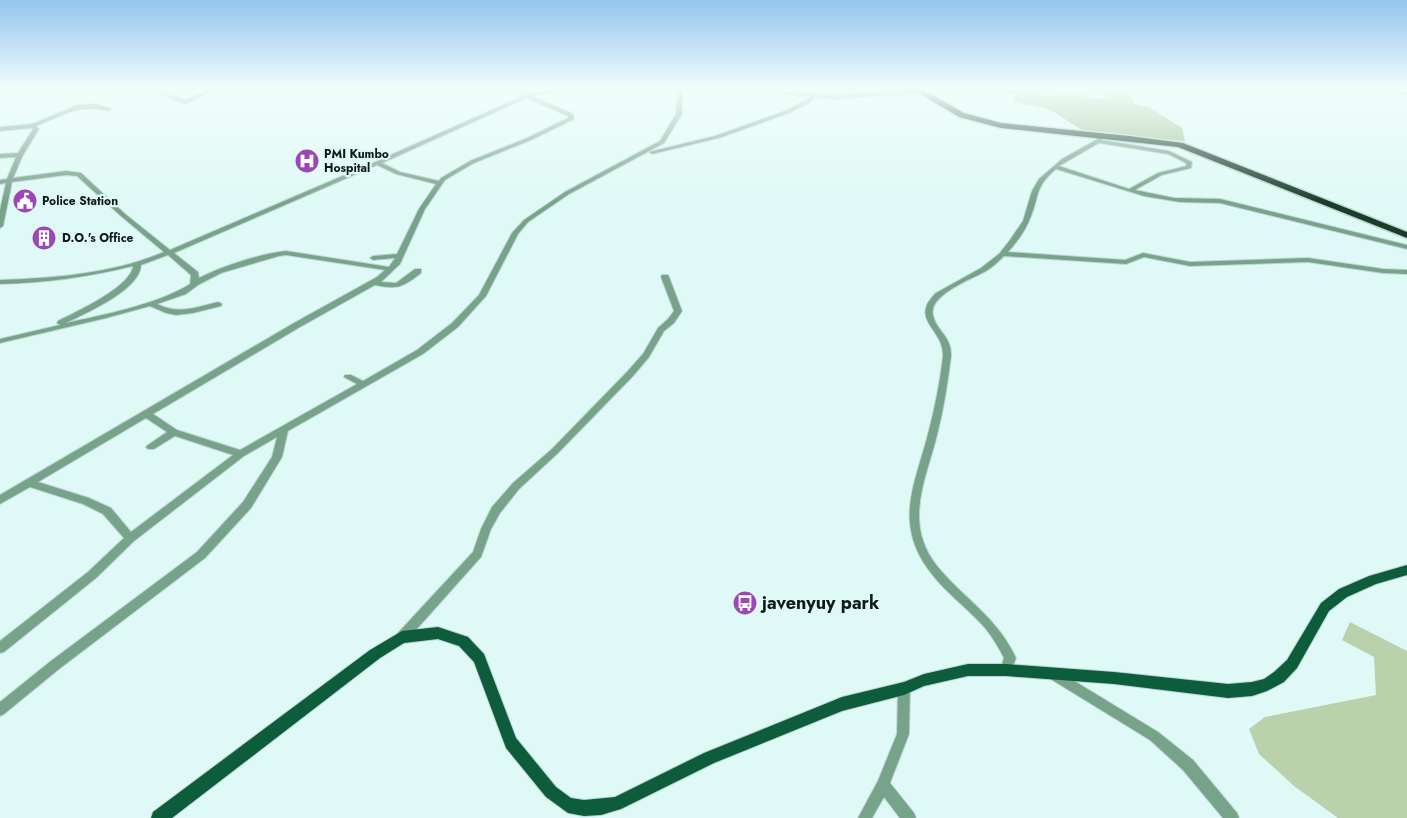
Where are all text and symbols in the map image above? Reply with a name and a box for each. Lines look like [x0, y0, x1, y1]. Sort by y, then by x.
place label: PMI Kumbo Hospital [324, 145, 389, 177]
hospital icon: PMI Kumbo Hospital [294, 148, 320, 174]
public building icon: Police Station [12, 188, 38, 214]
place label: Police Station [42, 192, 118, 210]
building icon: D.O.'s Office [31, 225, 57, 251]
place label: D.O.'s Office [62, 229, 134, 247]
bus stop icon: javenyuy park [732, 590, 758, 616]
place label: javenyuy park [760, 590, 880, 616]

